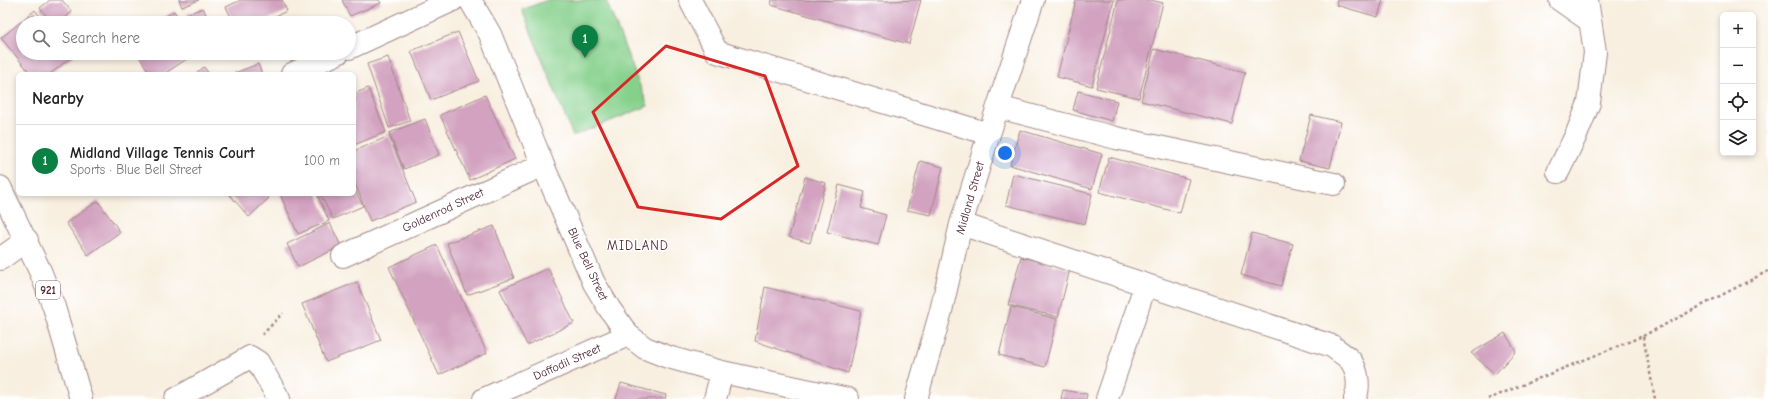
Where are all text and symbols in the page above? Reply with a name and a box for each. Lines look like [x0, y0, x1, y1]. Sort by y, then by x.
map controls [1720, 12, 1756, 156]
button: + [1720, 12, 1756, 48]
search box [16, 16, 356, 60]
pin: 1 [572, 25, 598, 58]
icon: search [30, 27, 52, 49]
text: Search here [62, 29, 140, 47]
button: − [1720, 48, 1756, 84]
button: locate [1720, 84, 1756, 120]
text: Nearby [32, 89, 83, 108]
button: layers [1720, 120, 1756, 156]
your location [995, 143, 1015, 163]
text: Midland Village Tennis Court [70, 144, 255, 162]
text: 1 [42, 153, 48, 168]
text: 100 m [304, 153, 340, 168]
street label: Midland Street [953, 159, 987, 236]
text: Sports · Blue Bell Street [70, 162, 202, 177]
street label: Goldenrod Street [400, 185, 486, 235]
street label: Blue Bell Street [565, 225, 611, 303]
district label: MIDLAND [607, 238, 669, 253]
road number: 921 [36, 281, 60, 299]
street label: Daffodil Street [531, 341, 603, 383]

